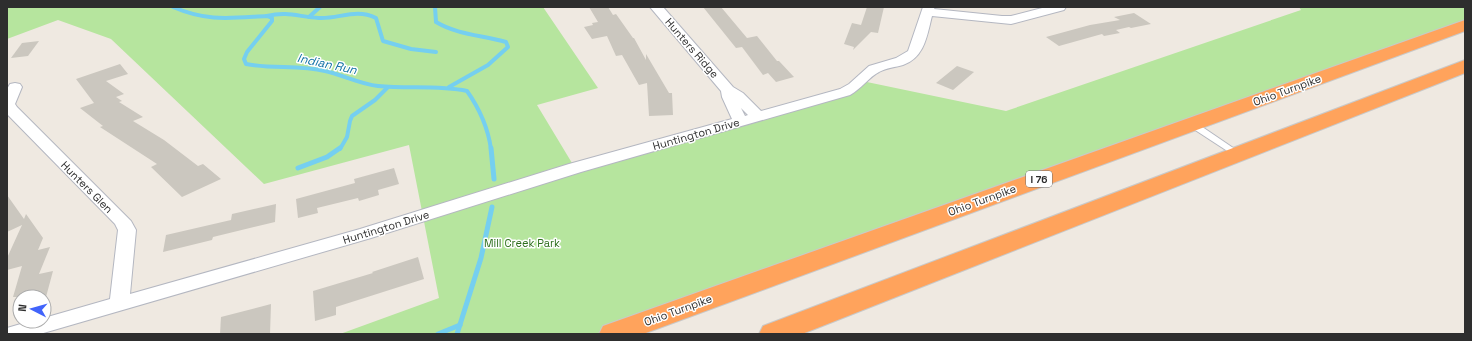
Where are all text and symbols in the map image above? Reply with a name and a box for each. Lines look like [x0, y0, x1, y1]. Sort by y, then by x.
street label: Hunters Ridge [662, 15, 722, 81]
water label: Indian Run [296, 50, 359, 78]
street label: Ohio Turnpike [1251, 71, 1323, 109]
street label: Huntington Drive [651, 115, 741, 153]
street label: Hunters Glen [58, 158, 116, 216]
road number: I 76 [1026, 171, 1052, 187]
street label: Ohio Turnpike [946, 181, 1018, 219]
street label: Huntington Drive [341, 207, 431, 247]
park label: Mill Creek Park [484, 236, 560, 250]
north arrow [12, 289, 52, 329]
street label: Ohio Turnpike [642, 291, 714, 329]
text: N [15, 304, 29, 312]

